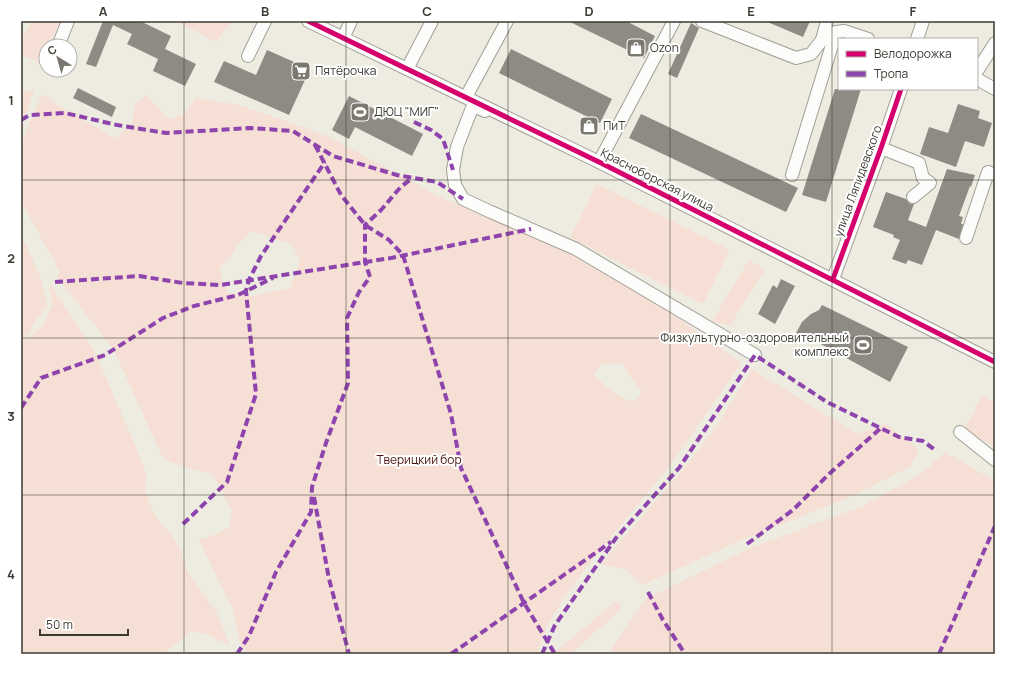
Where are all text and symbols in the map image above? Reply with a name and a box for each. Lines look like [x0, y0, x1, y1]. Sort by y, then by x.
text: A [99, 2, 108, 20]
text: B [261, 2, 269, 20]
text: C [422, 2, 432, 20]
text: D [584, 2, 594, 20]
text: E [747, 2, 755, 20]
text: F [910, 2, 917, 20]
shop icon: Ozon [625, 37, 647, 59]
north arrow [38, 38, 78, 78]
legend [838, 38, 978, 90]
place label: Ozon [650, 39, 679, 56]
text: С [44, 41, 59, 58]
text: Велодорожка [874, 45, 952, 62]
supermarket icon: Пятёрочка [290, 60, 312, 82]
place label: Пятёрочка [315, 62, 376, 79]
text: Тропа [874, 65, 908, 82]
text: 1 [8, 91, 14, 109]
sports icon: ДЮЦ "МИГ" [349, 101, 371, 123]
place label: ДЮЦ "МИГ" [374, 103, 439, 120]
shop icon: ПиТ [578, 115, 600, 137]
place label: ПиТ [603, 117, 626, 134]
street label: улица Ляпидевского [829, 123, 886, 239]
street label: Красноборская улица [598, 144, 717, 216]
text: 2 [7, 249, 15, 267]
place label: Физкультурно-оздоровительный комплекс [661, 329, 849, 360]
sports icon: Физкультурно-оздоровительный комплекс [852, 334, 874, 356]
text: 3 [7, 407, 15, 425]
park label: Тверицкий бор [376, 451, 462, 468]
text: 4 [7, 565, 15, 583]
scale bar [40, 611, 128, 637]
text: 50 m [46, 616, 73, 633]

